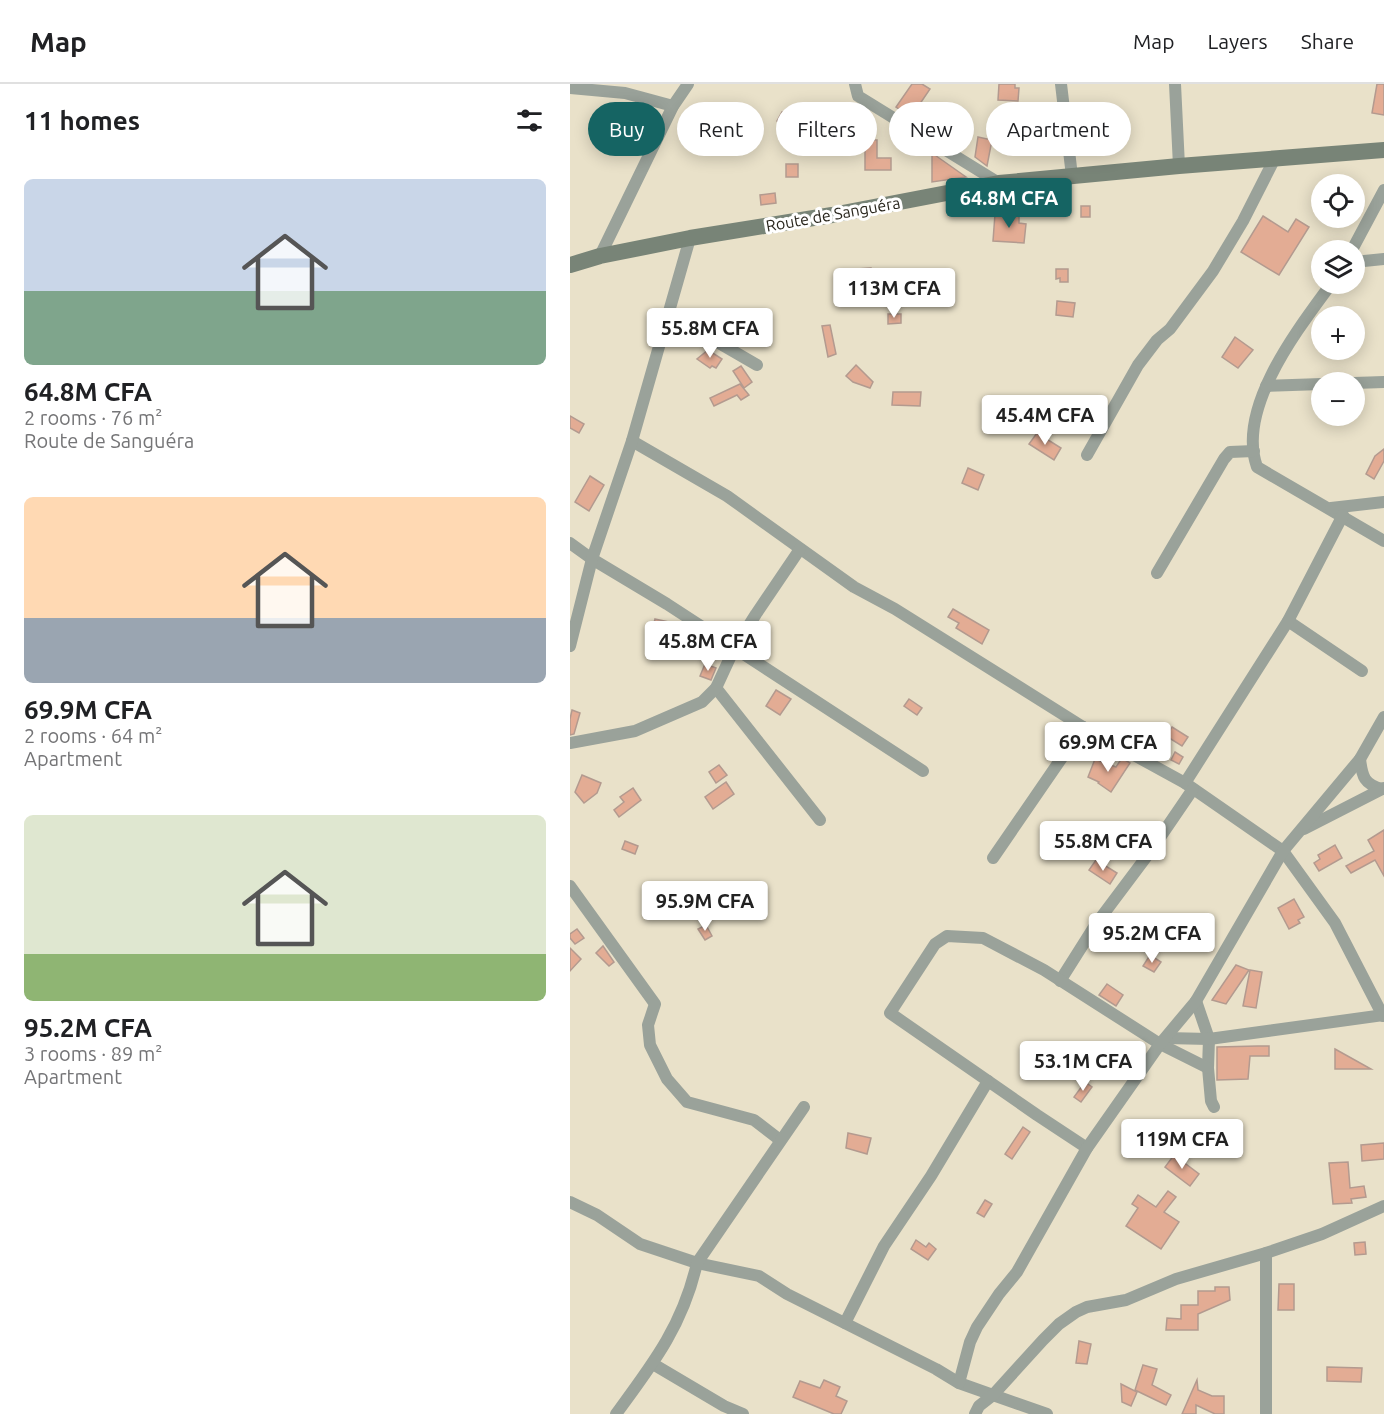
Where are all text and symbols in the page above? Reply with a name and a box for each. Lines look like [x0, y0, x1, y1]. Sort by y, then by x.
text: Map [30, 26, 87, 57]
text: Map [1133, 29, 1174, 53]
text: Layers [1207, 29, 1268, 53]
text: Share [1301, 29, 1354, 53]
chip: Buy [588, 102, 665, 156]
chip: Rent [677, 102, 764, 156]
chip: Filters [776, 102, 877, 156]
chip: New [889, 102, 974, 156]
chip: Apartment [986, 102, 1131, 156]
icon: filters [513, 104, 546, 137]
text: 11 homes [24, 106, 140, 135]
map controls [1311, 174, 1365, 426]
button: locate [1311, 174, 1365, 228]
pin: 64.8M CFA [940, 178, 1078, 229]
text: 64.8M CFA [960, 186, 1058, 209]
street label: Route de Sanguéra [764, 193, 902, 235]
icon: home [231, 218, 339, 326]
button: layers [1311, 240, 1365, 294]
pin: 113M CFA [832, 268, 956, 319]
text: 113M CFA [847, 276, 941, 299]
button: + [1311, 306, 1365, 360]
pin: 55.8M CFA [641, 308, 779, 359]
text: 55.8M CFA [661, 316, 759, 339]
button: − [1311, 372, 1365, 426]
text: 64.8M CFA [24, 377, 152, 406]
pin: 45.4M CFA [976, 395, 1114, 446]
text: 45.4M CFA [996, 403, 1094, 426]
text: 2 rooms · 76 m² [24, 406, 162, 429]
text: Route de Sanguéra [24, 429, 194, 452]
icon: home [231, 536, 339, 644]
pin: 45.8M CFA [639, 621, 777, 672]
text: 45.8M CFA [659, 629, 757, 652]
text: 69.9M CFA [24, 695, 152, 724]
pin: 69.9M CFA [1039, 722, 1177, 773]
text: 2 rooms · 64 m² [24, 724, 162, 747]
text: 69.9M CFA [1059, 730, 1157, 753]
text: Apartment [24, 747, 122, 770]
pin: 55.8M CFA [1034, 821, 1172, 872]
text: 55.8M CFA [1054, 829, 1152, 852]
icon: home [231, 854, 339, 962]
pin: 95.9M CFA [636, 881, 774, 932]
text: 95.9M CFA [656, 889, 754, 912]
pin: 95.2M CFA [1083, 913, 1221, 964]
text: 95.2M CFA [1103, 921, 1201, 944]
text: 95.2M CFA [24, 1013, 152, 1042]
pin: 53.1M CFA [1014, 1041, 1152, 1092]
text: 3 rooms · 89 m² [24, 1042, 162, 1065]
text: 53.1M CFA [1034, 1049, 1132, 1072]
text: Apartment [24, 1065, 122, 1088]
pin: 119M CFA [1120, 1119, 1244, 1170]
text: 119M CFA [1135, 1127, 1229, 1150]

